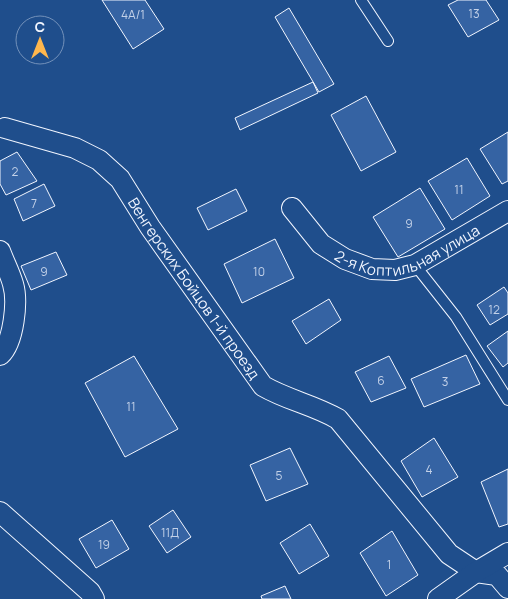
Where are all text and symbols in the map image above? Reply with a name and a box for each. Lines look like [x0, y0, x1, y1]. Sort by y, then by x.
house number: 13 [468, 5, 480, 22]
house number: 4А/1 [121, 6, 145, 23]
north arrow [15, 15, 65, 65]
text: С [35, 17, 45, 36]
house number: 2 [12, 163, 19, 180]
house number: 11 [454, 181, 464, 198]
street label: Венгерских Бойцов 1-й проезд [123, 193, 265, 383]
house number: 7 [31, 195, 37, 212]
house number: 9 [405, 215, 413, 232]
street label: 2-я Коптильная улица [331, 219, 483, 281]
house number: 9 [40, 263, 48, 280]
house number: 10 [253, 263, 265, 280]
house number: 12 [488, 301, 500, 318]
house number: 6 [377, 372, 385, 389]
house number: 3 [442, 373, 448, 390]
house number: 11 [126, 398, 136, 415]
house number: 4 [425, 461, 433, 478]
house number: 5 [276, 467, 283, 484]
house number: 11Д [161, 524, 179, 541]
house number: 19 [98, 536, 110, 553]
house number: 1 [387, 556, 391, 573]

